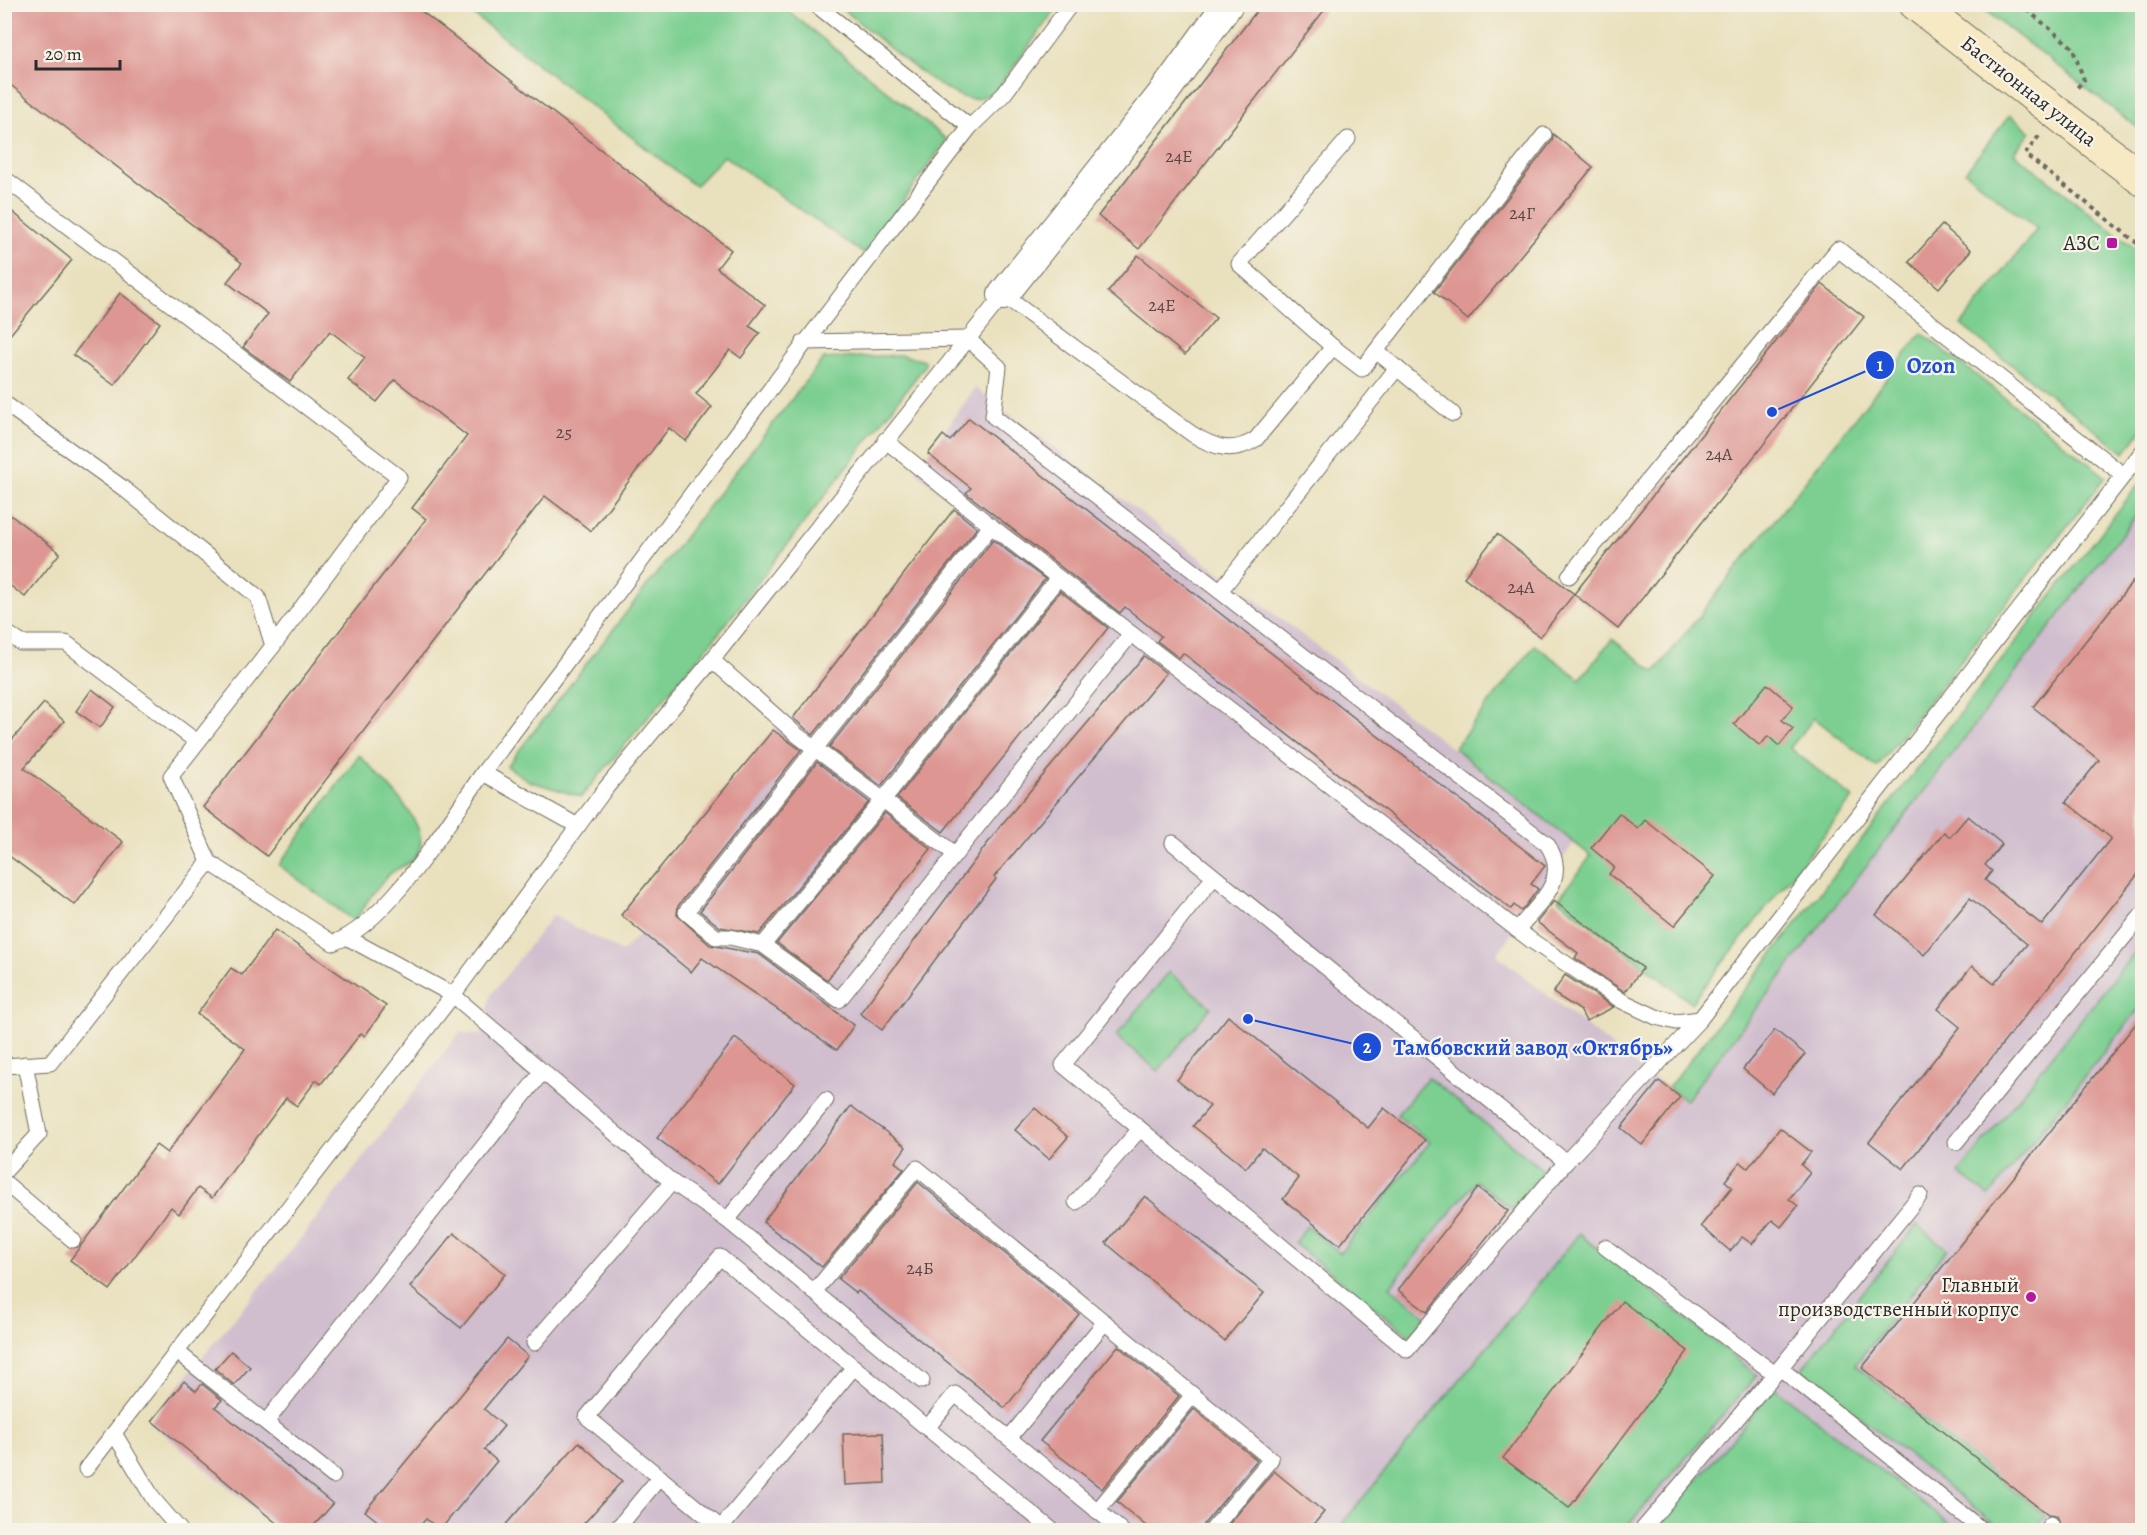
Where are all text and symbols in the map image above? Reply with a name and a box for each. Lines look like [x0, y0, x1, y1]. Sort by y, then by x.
street label: Бастионная улица [1955, 29, 2103, 153]
scale bar [36, 33, 120, 71]
text: 20 m [45, 42, 82, 66]
house number: 24Е [1165, 144, 1193, 168]
house number: 24Г [1509, 201, 1535, 225]
place label: АЗС [2063, 229, 2100, 257]
marker: АЗС [2105, 236, 2119, 250]
house number: 24Е [1148, 293, 1176, 317]
callout: Ozon [1865, 345, 1967, 385]
text: Ozon [1907, 351, 1955, 381]
text: 1 [1877, 353, 1884, 377]
house number: 25 [556, 420, 572, 444]
house number: 24А [1705, 442, 1733, 466]
house number: 24А [1507, 575, 1535, 599]
callout: Тамбовский завод «Октябрь» [1352, 1027, 1685, 1067]
text: Тамбовский завод «Октябрь» [1393, 1033, 1673, 1063]
text: 2 [1363, 1035, 1372, 1059]
house number: 24Б [906, 1256, 934, 1280]
place label: Главный производственный корпус [1778, 1271, 2019, 1323]
marker: Главный производственный корпус [2024, 1290, 2038, 1304]

